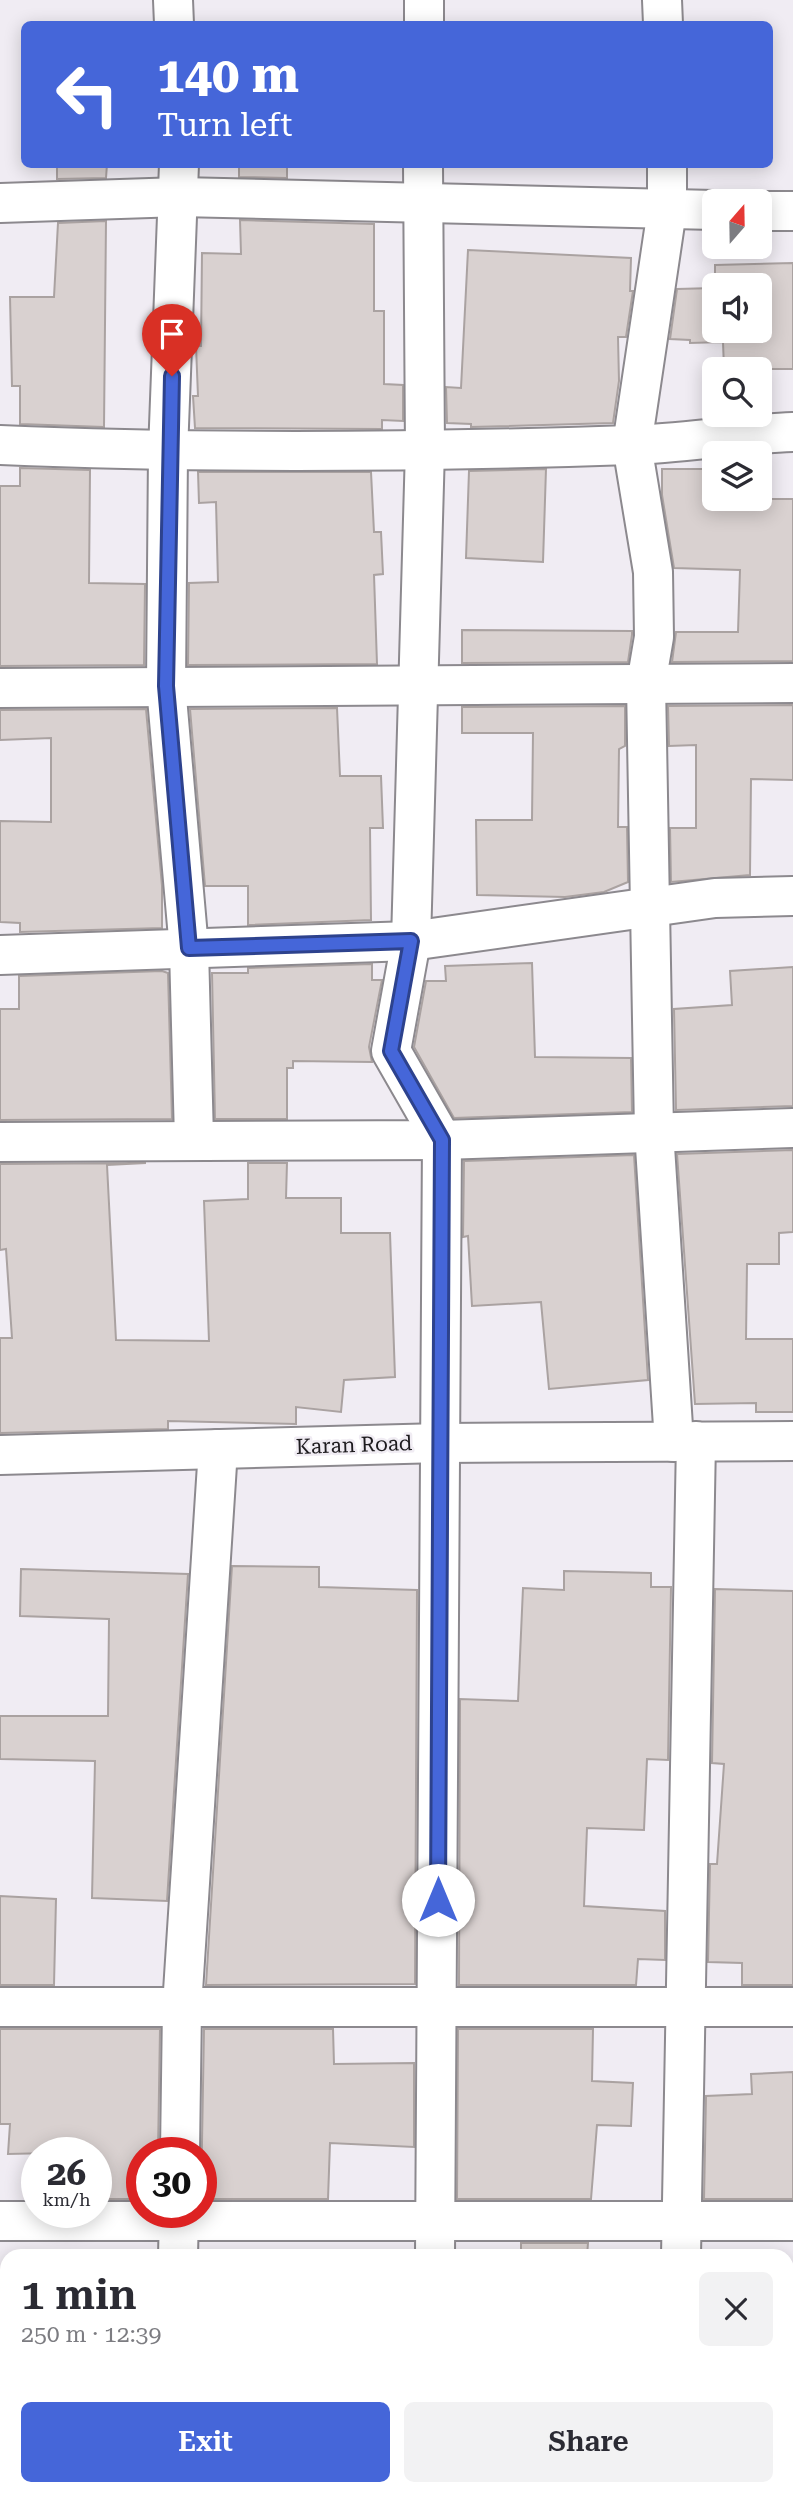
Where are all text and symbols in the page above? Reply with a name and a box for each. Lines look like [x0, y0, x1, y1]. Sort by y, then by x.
text: 140 m [157, 47, 299, 104]
icon: left [42, 49, 133, 140]
text: Turn left [157, 106, 292, 144]
north arrow [702, 189, 772, 259]
map controls [702, 189, 772, 511]
button: sound [702, 273, 772, 343]
pin [142, 304, 202, 376]
icon: arrive [153, 315, 191, 353]
button: search [702, 357, 772, 427]
button: layers [702, 441, 772, 511]
street label: Karan Road [295, 1431, 413, 1459]
position arrow [401, 1863, 475, 1937]
speed limit sign: 30 [126, 2137, 217, 2228]
text: 26 [47, 2153, 86, 2194]
text: km/h [42, 2189, 91, 2210]
text: 1 min [21, 2270, 137, 2319]
button: close [699, 2272, 773, 2346]
text: 250 m · 12:39 [21, 2321, 161, 2348]
button: Exit [21, 2402, 390, 2482]
button: Share [404, 2402, 773, 2482]

